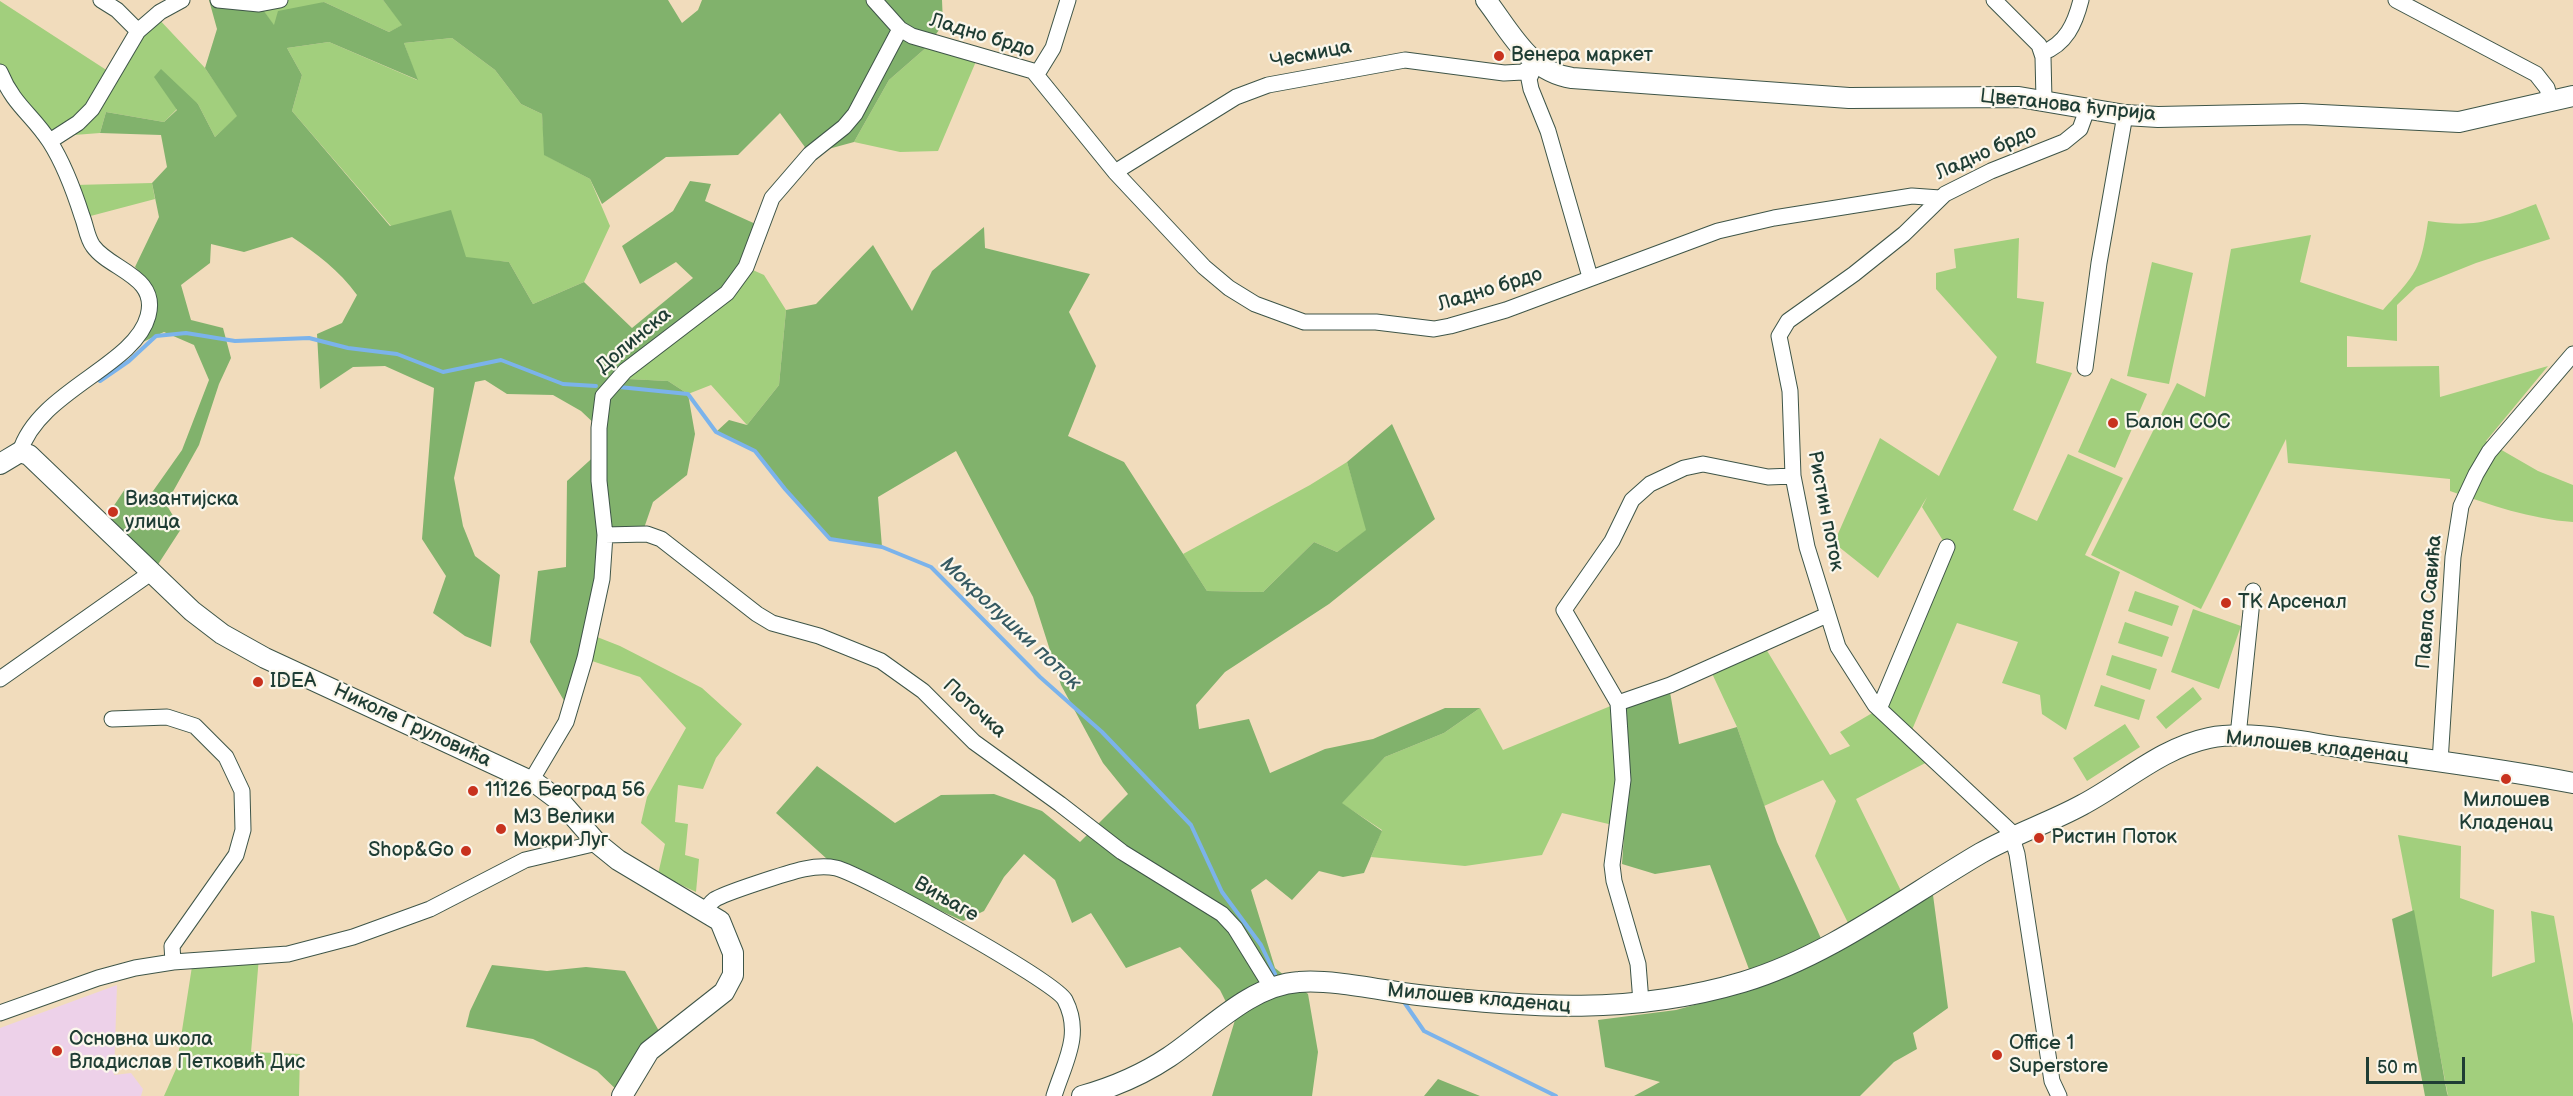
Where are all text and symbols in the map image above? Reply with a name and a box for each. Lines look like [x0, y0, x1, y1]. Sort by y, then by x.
street label: Ладно брдо [927, 9, 1037, 63]
street label: Чесмица [1268, 35, 1354, 75]
place label: Венера маркет [1511, 44, 1653, 68]
marker: Венера маркет [1492, 49, 1506, 63]
street label: Цветанова ћуприја [1979, 85, 2157, 127]
street label: Ладно брдо [1932, 120, 2040, 186]
street label: Ладно брдо [1435, 263, 1545, 317]
street label: Долинска [592, 303, 676, 379]
place label: Балон СОС [2125, 411, 2231, 435]
marker: Балон СОС [2106, 416, 2120, 430]
street label: Ристин поток [1802, 449, 1848, 573]
place label: Византијска улица [125, 488, 239, 535]
marker: Византијска улица [106, 505, 120, 519]
street label: Павла Савића [2412, 534, 2448, 670]
water label: Мокролушки поток [934, 552, 1086, 696]
place label: ТК Арсенал [2238, 591, 2347, 615]
marker: ТК Арсенал [2219, 596, 2233, 610]
place label: IDEA [270, 670, 316, 694]
street label: Поточка [937, 674, 1011, 744]
marker: IDEA [251, 675, 265, 689]
street label: Николе Груловића [329, 679, 495, 773]
street label: Милошев кладенац [2224, 726, 2410, 770]
marker: Милошев Кладенац [2499, 772, 2513, 786]
place label: 11126 Београд 56 [485, 779, 645, 803]
marker: 11126 Београд 56 [466, 784, 480, 798]
place label: Милошев Кладенац [2459, 789, 2553, 836]
place label: МЗ Велики Мокри Луг [513, 806, 615, 853]
marker: МЗ Велики Мокри Луг [494, 822, 508, 836]
place label: Ристин Поток [2051, 826, 2177, 850]
marker: Ристин Поток [2032, 831, 2046, 845]
place label: Shop&Go [368, 839, 454, 863]
marker: Shop&Go [459, 844, 473, 858]
street label: Вињаге [910, 872, 982, 928]
street label: Милошев кладенац [1386, 979, 1572, 1019]
place label: Основна школа Владислав Петковић Дис [69, 1028, 305, 1075]
place label: Office 1 Superstore [2009, 1032, 2108, 1079]
marker: Основна школа Владислав Петковић Дис [50, 1044, 64, 1058]
scale bar [2369, 1045, 2468, 1083]
marker: Office 1 Superstore [1990, 1048, 2004, 1062]
text: 50 m [2377, 1057, 2418, 1078]

